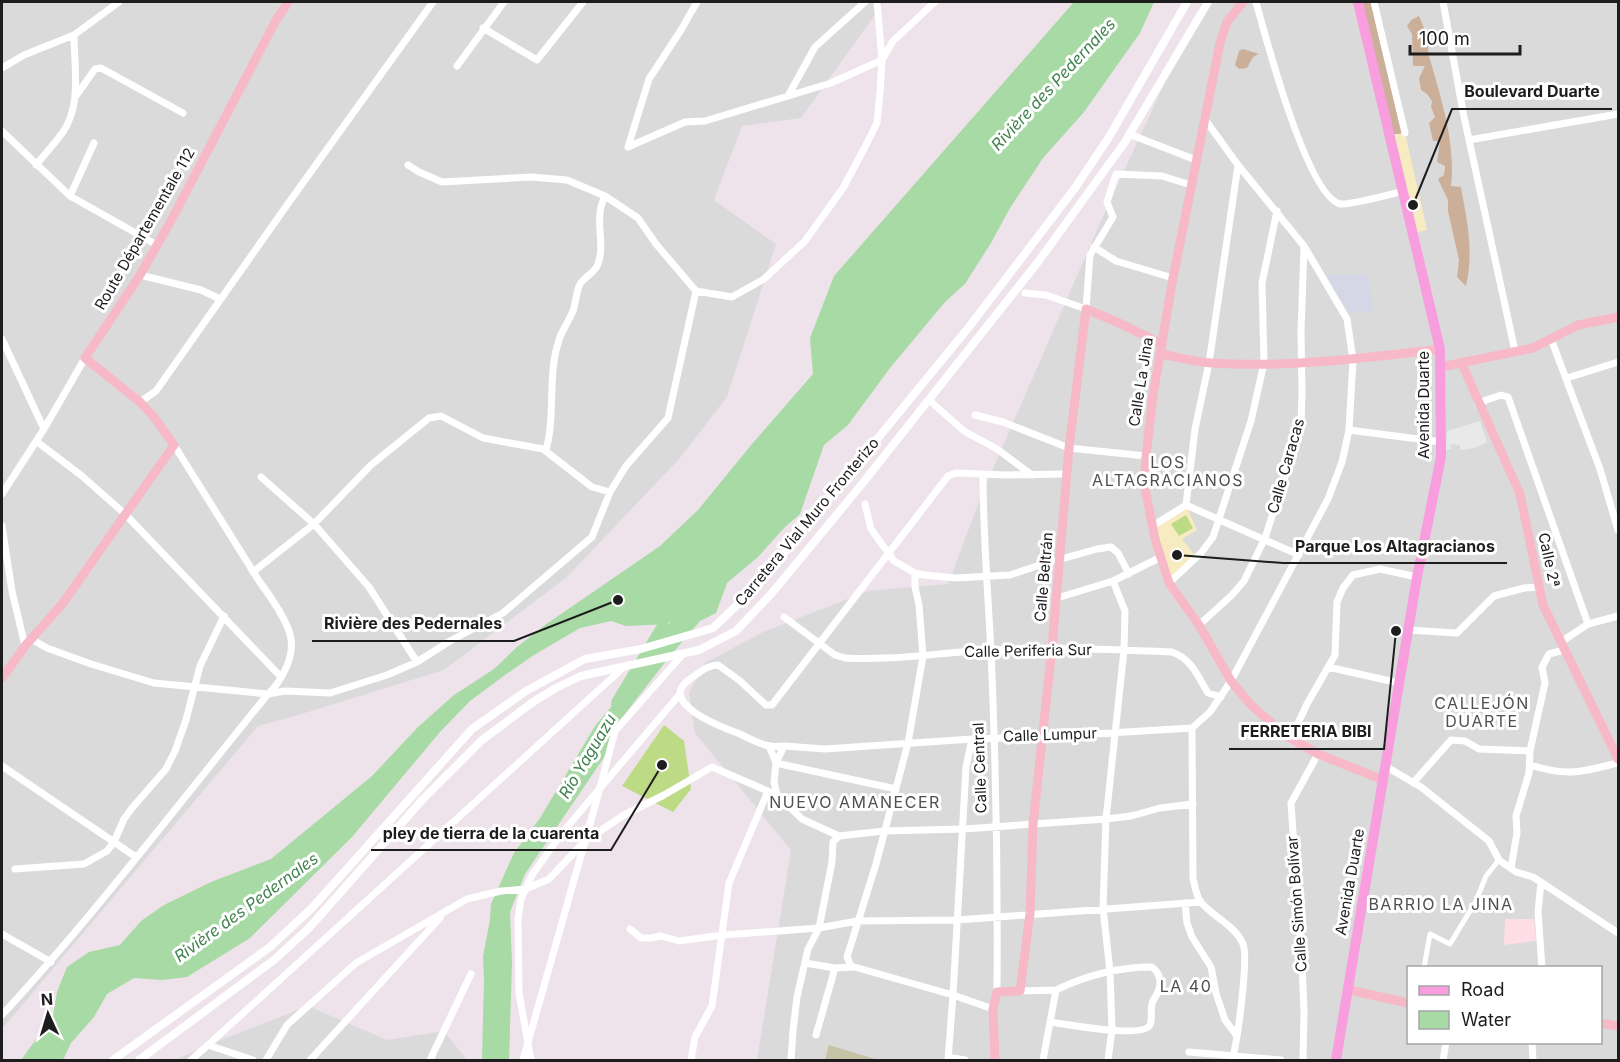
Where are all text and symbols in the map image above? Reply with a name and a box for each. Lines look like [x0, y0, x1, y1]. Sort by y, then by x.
water label: Rivière des Pedernales [987, 14, 1119, 154]
scale bar [1410, 18, 1520, 56]
text: 100 m [1419, 28, 1470, 49]
callout: Boulevard Duarte [1452, 75, 1612, 109]
text: Boulevard Duarte [1464, 81, 1600, 101]
street label: Route Départementale 112 [90, 144, 199, 313]
street label: Calle La Jina [1124, 336, 1157, 428]
street label: Avenida Duarte [1414, 351, 1433, 459]
street label: Calle Caracas [1263, 416, 1308, 516]
street label: Carretera Vial Muro Fronterizo [730, 434, 883, 610]
district label: LOS ALTAGRACIANOS [1092, 452, 1244, 490]
callout: Parque Los Altagracianos [1283, 529, 1507, 563]
street label: Calle Beltrán [1030, 531, 1057, 623]
street label: Calle 2ª [1534, 531, 1565, 589]
text: Parque Los Altagracianos [1295, 536, 1495, 556]
callout: Rivière des Pedernales [312, 607, 514, 641]
text: Rivière des Pedernales [324, 613, 502, 633]
street label: Calle Periferia Sur [964, 640, 1092, 661]
district label: CALLEJÓN DUARTE [1434, 693, 1530, 731]
water label: Río Yaguazu [554, 710, 620, 802]
callout: FERRETERIA BIBI [1229, 715, 1384, 749]
text: FERRETERIA BIBI [1240, 721, 1372, 741]
street label: Calle Central [968, 722, 991, 814]
street label: Calle Lumpur [1003, 723, 1098, 746]
district label: NUEVO AMANECER [769, 792, 941, 812]
callout: pley de tierra de la cuarenta [371, 816, 611, 850]
text: pley de tierra de la cuarenta [383, 823, 599, 843]
street label: Avenida Duarte [1331, 827, 1368, 937]
street label: Calle Simón Bolívar [1282, 835, 1311, 973]
water label: Rivière des Pedernales [170, 848, 322, 966]
district label: BARRIO LA JINA [1368, 894, 1514, 914]
legend [1407, 966, 1602, 1044]
district label: LA 40 [1160, 976, 1212, 996]
text: Road [1461, 979, 1504, 1000]
north arrow [18, 984, 78, 1044]
text: N [40, 989, 54, 1009]
text: Water [1461, 1009, 1511, 1030]

